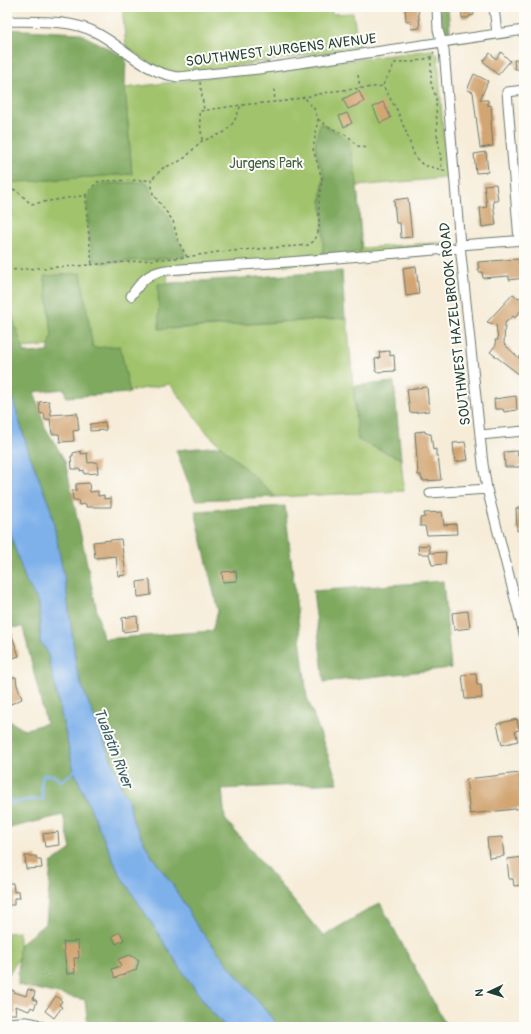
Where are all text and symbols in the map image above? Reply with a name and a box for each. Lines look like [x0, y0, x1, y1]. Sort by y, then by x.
street label: SOUTHWEST JURGENS AVENUE [185, 30, 377, 70]
park label: Jurgens Park [229, 155, 303, 172]
street label: SOUTHWEST HAZELBROOK ROAD [436, 221, 474, 426]
water label: Tualatin River [89, 705, 138, 792]
north arrow [469, 972, 509, 1012]
text: N [473, 988, 486, 997]

